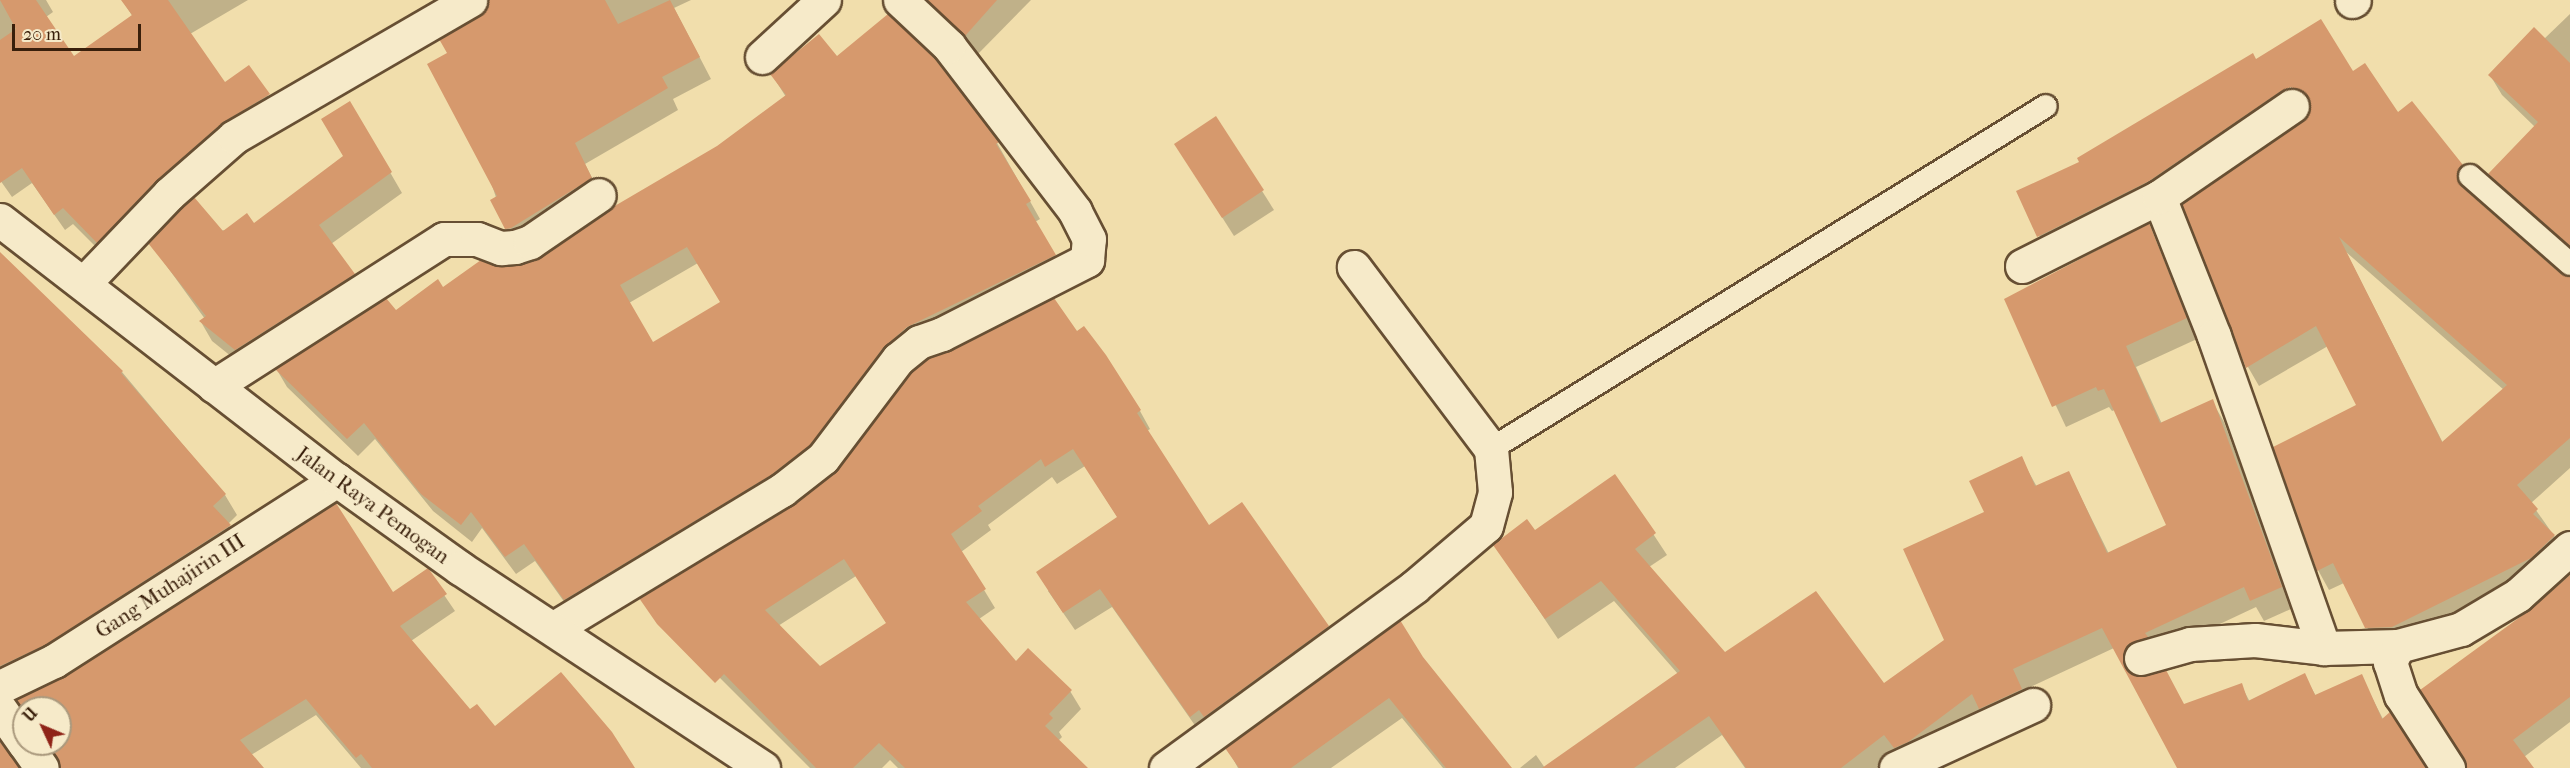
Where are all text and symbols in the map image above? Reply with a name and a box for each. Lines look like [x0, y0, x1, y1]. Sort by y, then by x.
scale bar [15, 12, 144, 50]
text: 20 m [23, 24, 61, 45]
street label: Jalan Raya Pemogan [291, 441, 455, 569]
street label: Gang Muhajirin III [91, 528, 249, 644]
north arrow [12, 696, 72, 756]
text: U [19, 703, 41, 726]

